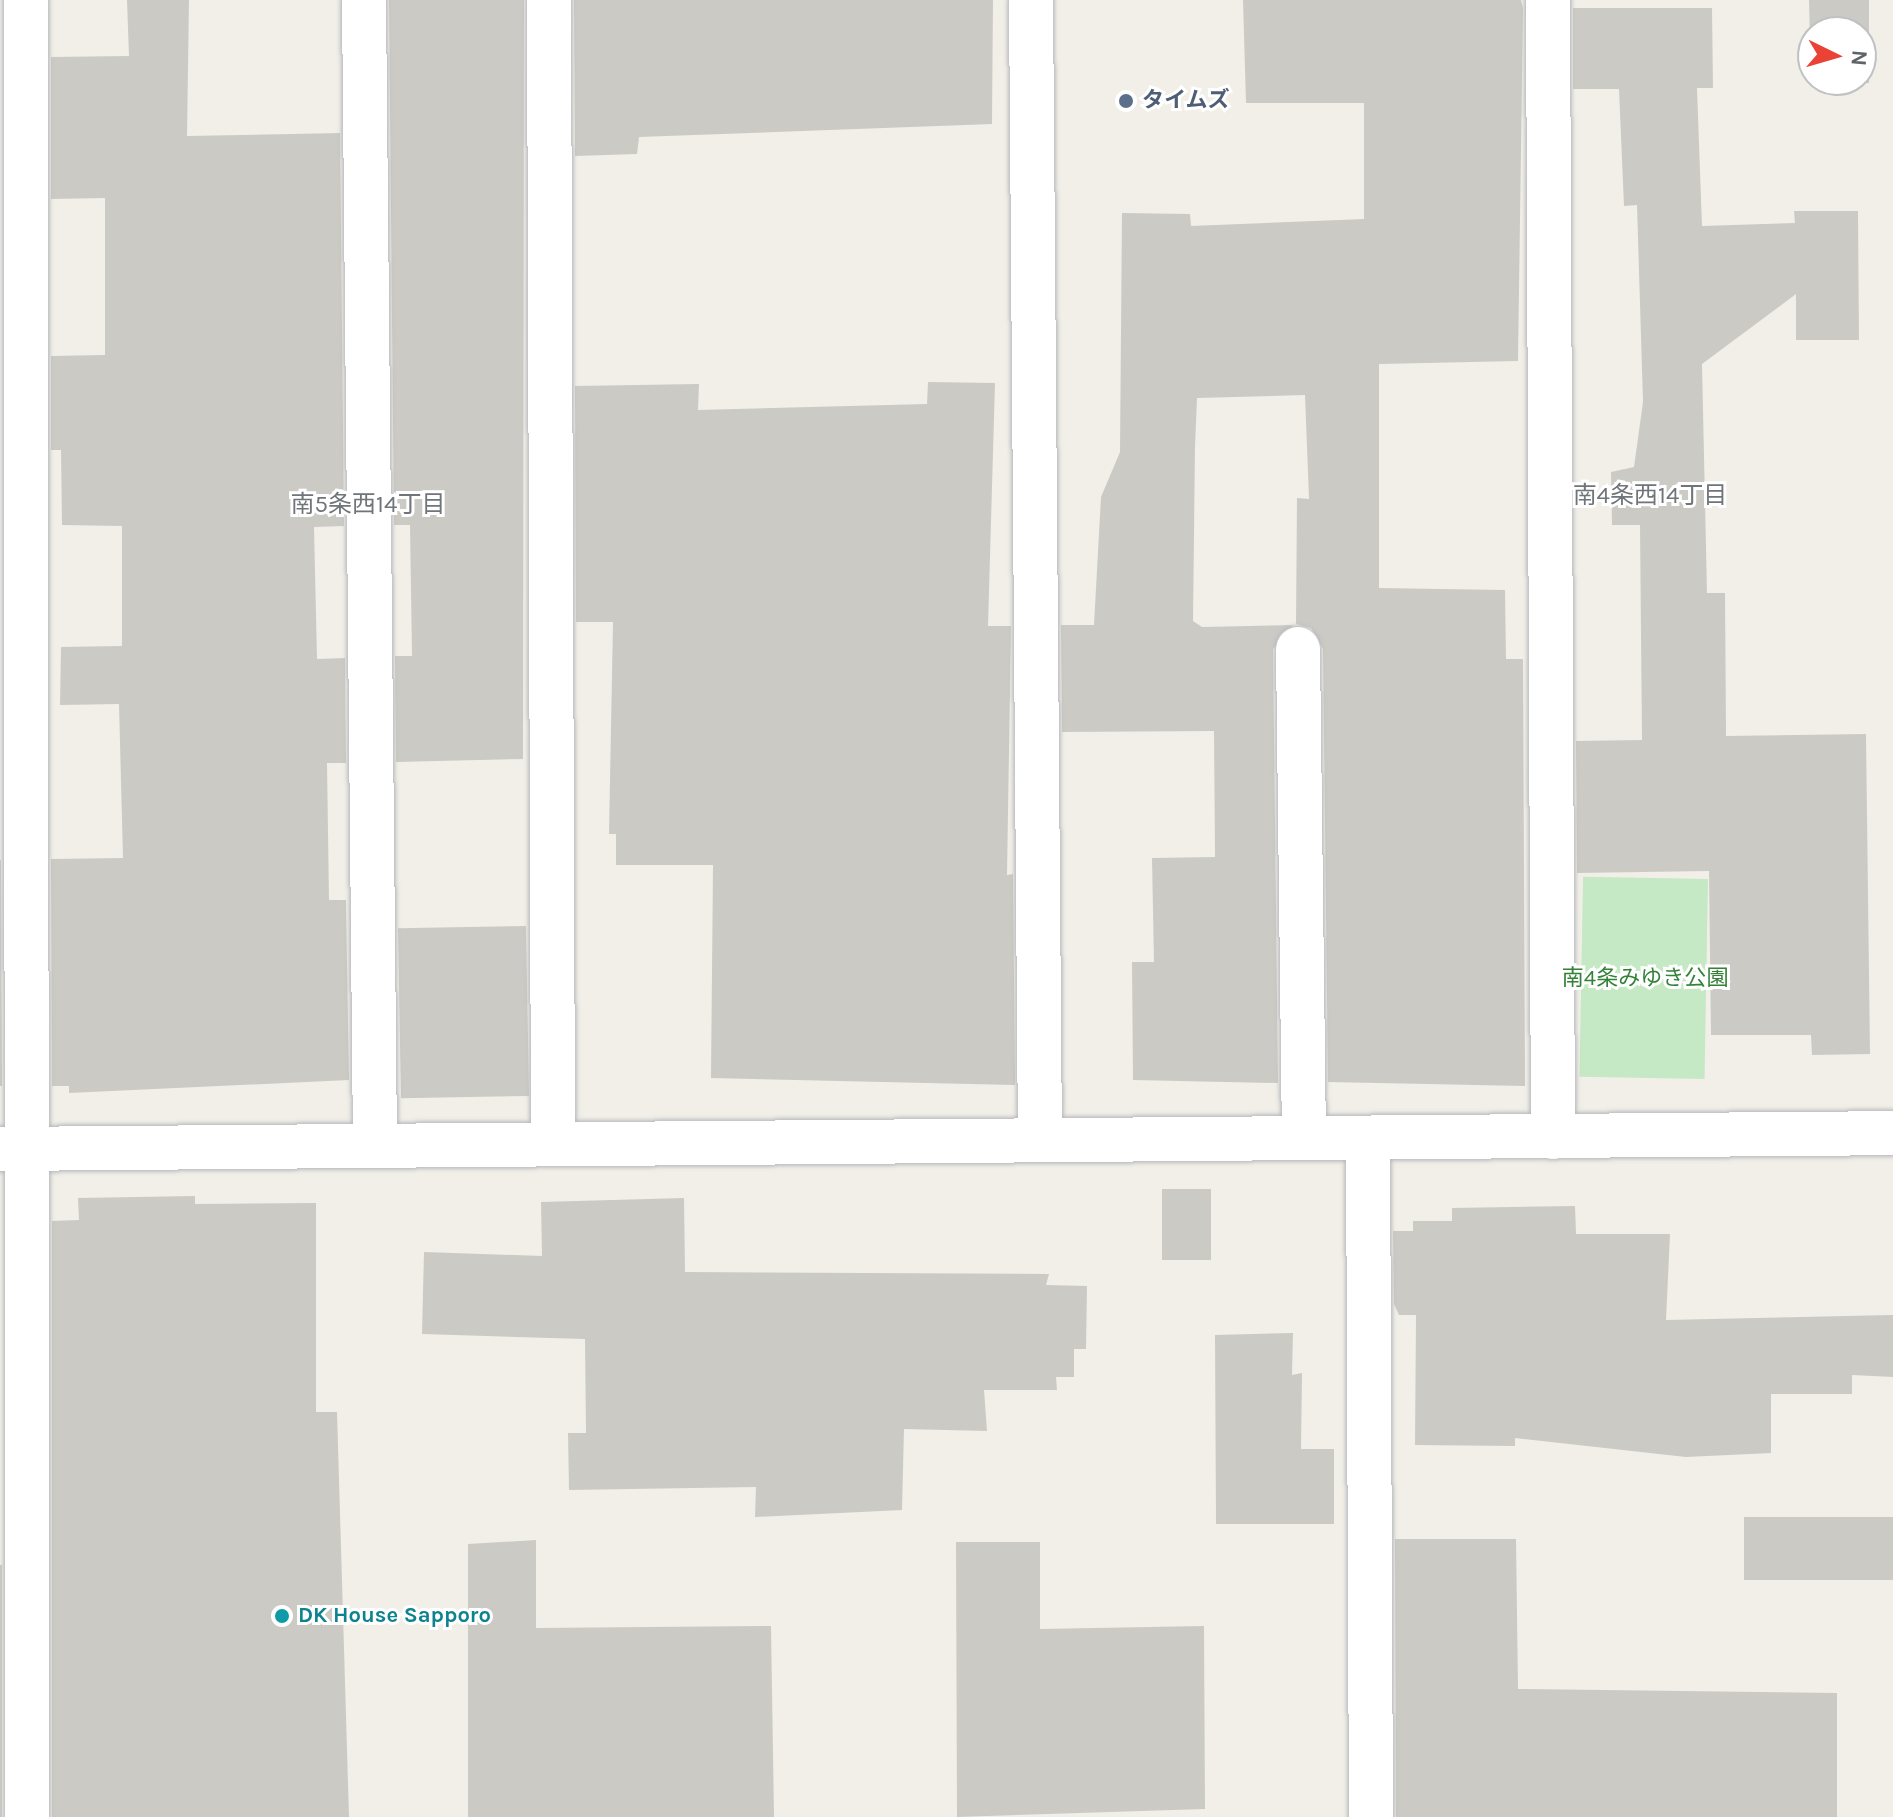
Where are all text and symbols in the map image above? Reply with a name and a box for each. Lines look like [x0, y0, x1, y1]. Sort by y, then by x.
north arrow [1797, 16, 1877, 96]
text: N [1845, 49, 1873, 67]
place label: タイムズ [1142, 88, 1230, 114]
marker: タイムズ [1117, 92, 1135, 110]
district label: 南4条西14丁目 [1573, 482, 1727, 510]
district label: 南5条西14丁目 [291, 491, 445, 519]
park label: 南4条みゆき公園 [1562, 966, 1728, 992]
place label: DK House Sapporo [298, 1603, 491, 1629]
marker: DK House Sapporo [273, 1607, 291, 1625]

